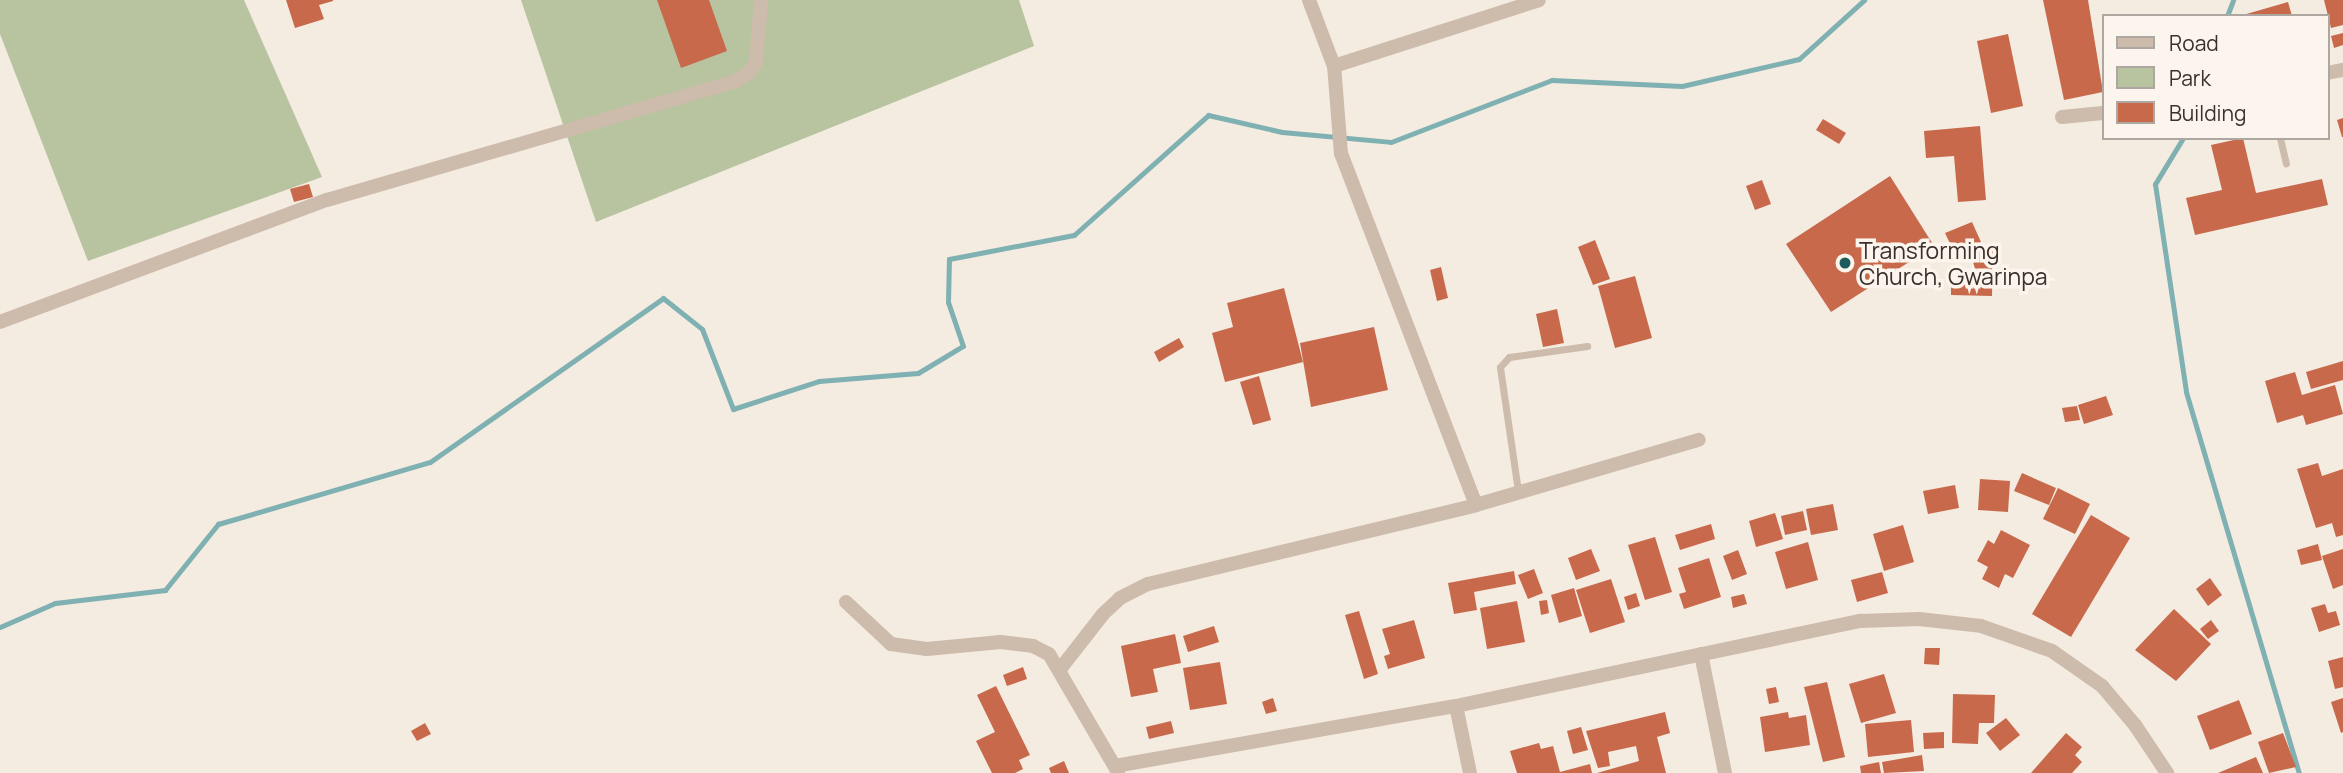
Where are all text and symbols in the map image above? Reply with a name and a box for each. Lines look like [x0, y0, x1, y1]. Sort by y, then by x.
legend [2102, 14, 2329, 140]
text: Road [2169, 29, 2219, 57]
text: Park [2169, 64, 2211, 92]
text: Building [2169, 99, 2246, 127]
place label: Transforming Church, Gwarinpa [1859, 236, 2048, 290]
marker: Transforming Church, Gwarinpa [1837, 255, 1853, 271]

